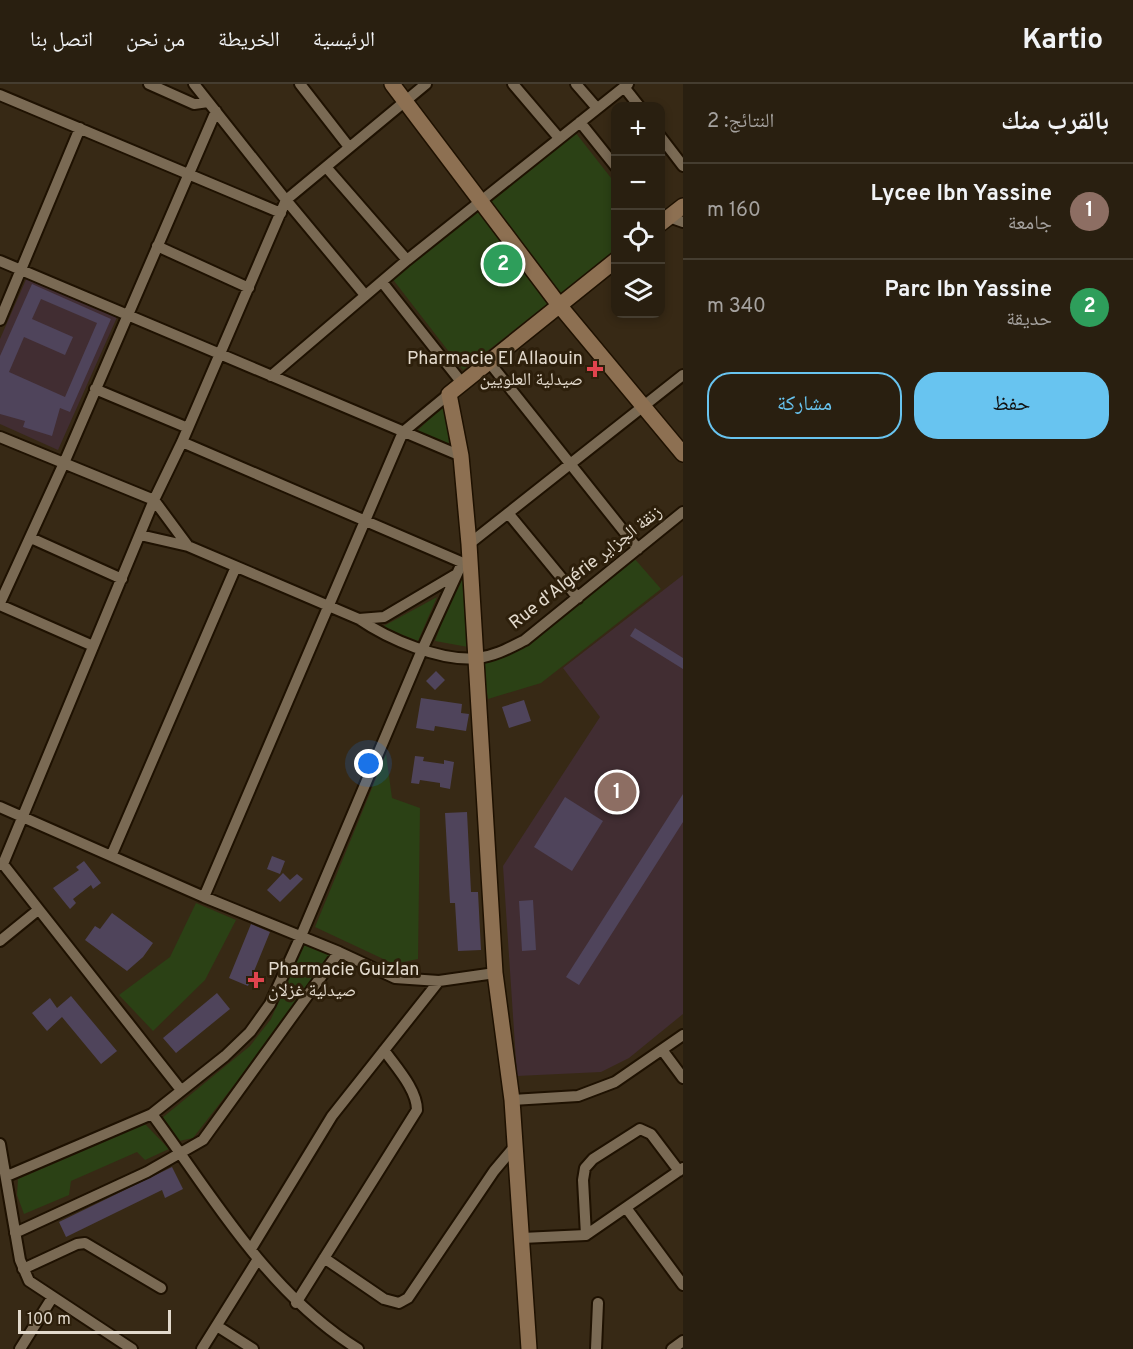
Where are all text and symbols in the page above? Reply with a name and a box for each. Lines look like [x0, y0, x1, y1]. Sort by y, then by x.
text: Kartio [1022, 23, 1103, 59]
text: اتصل بنا [30, 27, 93, 54]
text: من نحن [126, 27, 185, 54]
text: الخريطة [218, 27, 280, 54]
text: الرئيسية [313, 27, 375, 54]
map controls [611, 102, 665, 318]
button: + [611, 102, 665, 156]
text: بالقرب منك [1001, 106, 1109, 139]
text: النتائج: 2 [707, 109, 774, 135]
button: − [611, 156, 665, 210]
text: Lycee Ibn Yassine [870, 181, 1052, 208]
text: 160 m [707, 198, 761, 224]
text: 1 [1086, 198, 1094, 224]
button: locate [611, 210, 665, 264]
text: جامعة [1008, 211, 1052, 237]
pin: 2 [484, 242, 522, 286]
button: layers [611, 264, 665, 318]
text: Parc Ibn Yassine [885, 277, 1052, 304]
text: 340 m [707, 294, 766, 320]
text: 2 [1083, 294, 1096, 320]
text: حديقة [1006, 307, 1052, 333]
place label: Pharmacie El Allaouin صيدلية العلويين [407, 348, 583, 392]
marker: Pharmacie El Allaouin صيدلية العلويين [588, 362, 602, 376]
button: مشاركة [707, 372, 902, 439]
button: حفظ [914, 372, 1109, 439]
street label: Rue d'Algérie زنقة الجزاير [505, 501, 667, 635]
your location [354, 749, 383, 778]
pin: 1 [598, 770, 636, 814]
place label: Pharmacie Guizlan صيدلية غزلان [268, 959, 419, 1003]
marker: Pharmacie Guizlan صيدلية غزلان [249, 973, 263, 987]
scale bar [18, 1307, 171, 1334]
text: 100 m [27, 1310, 71, 1330]

